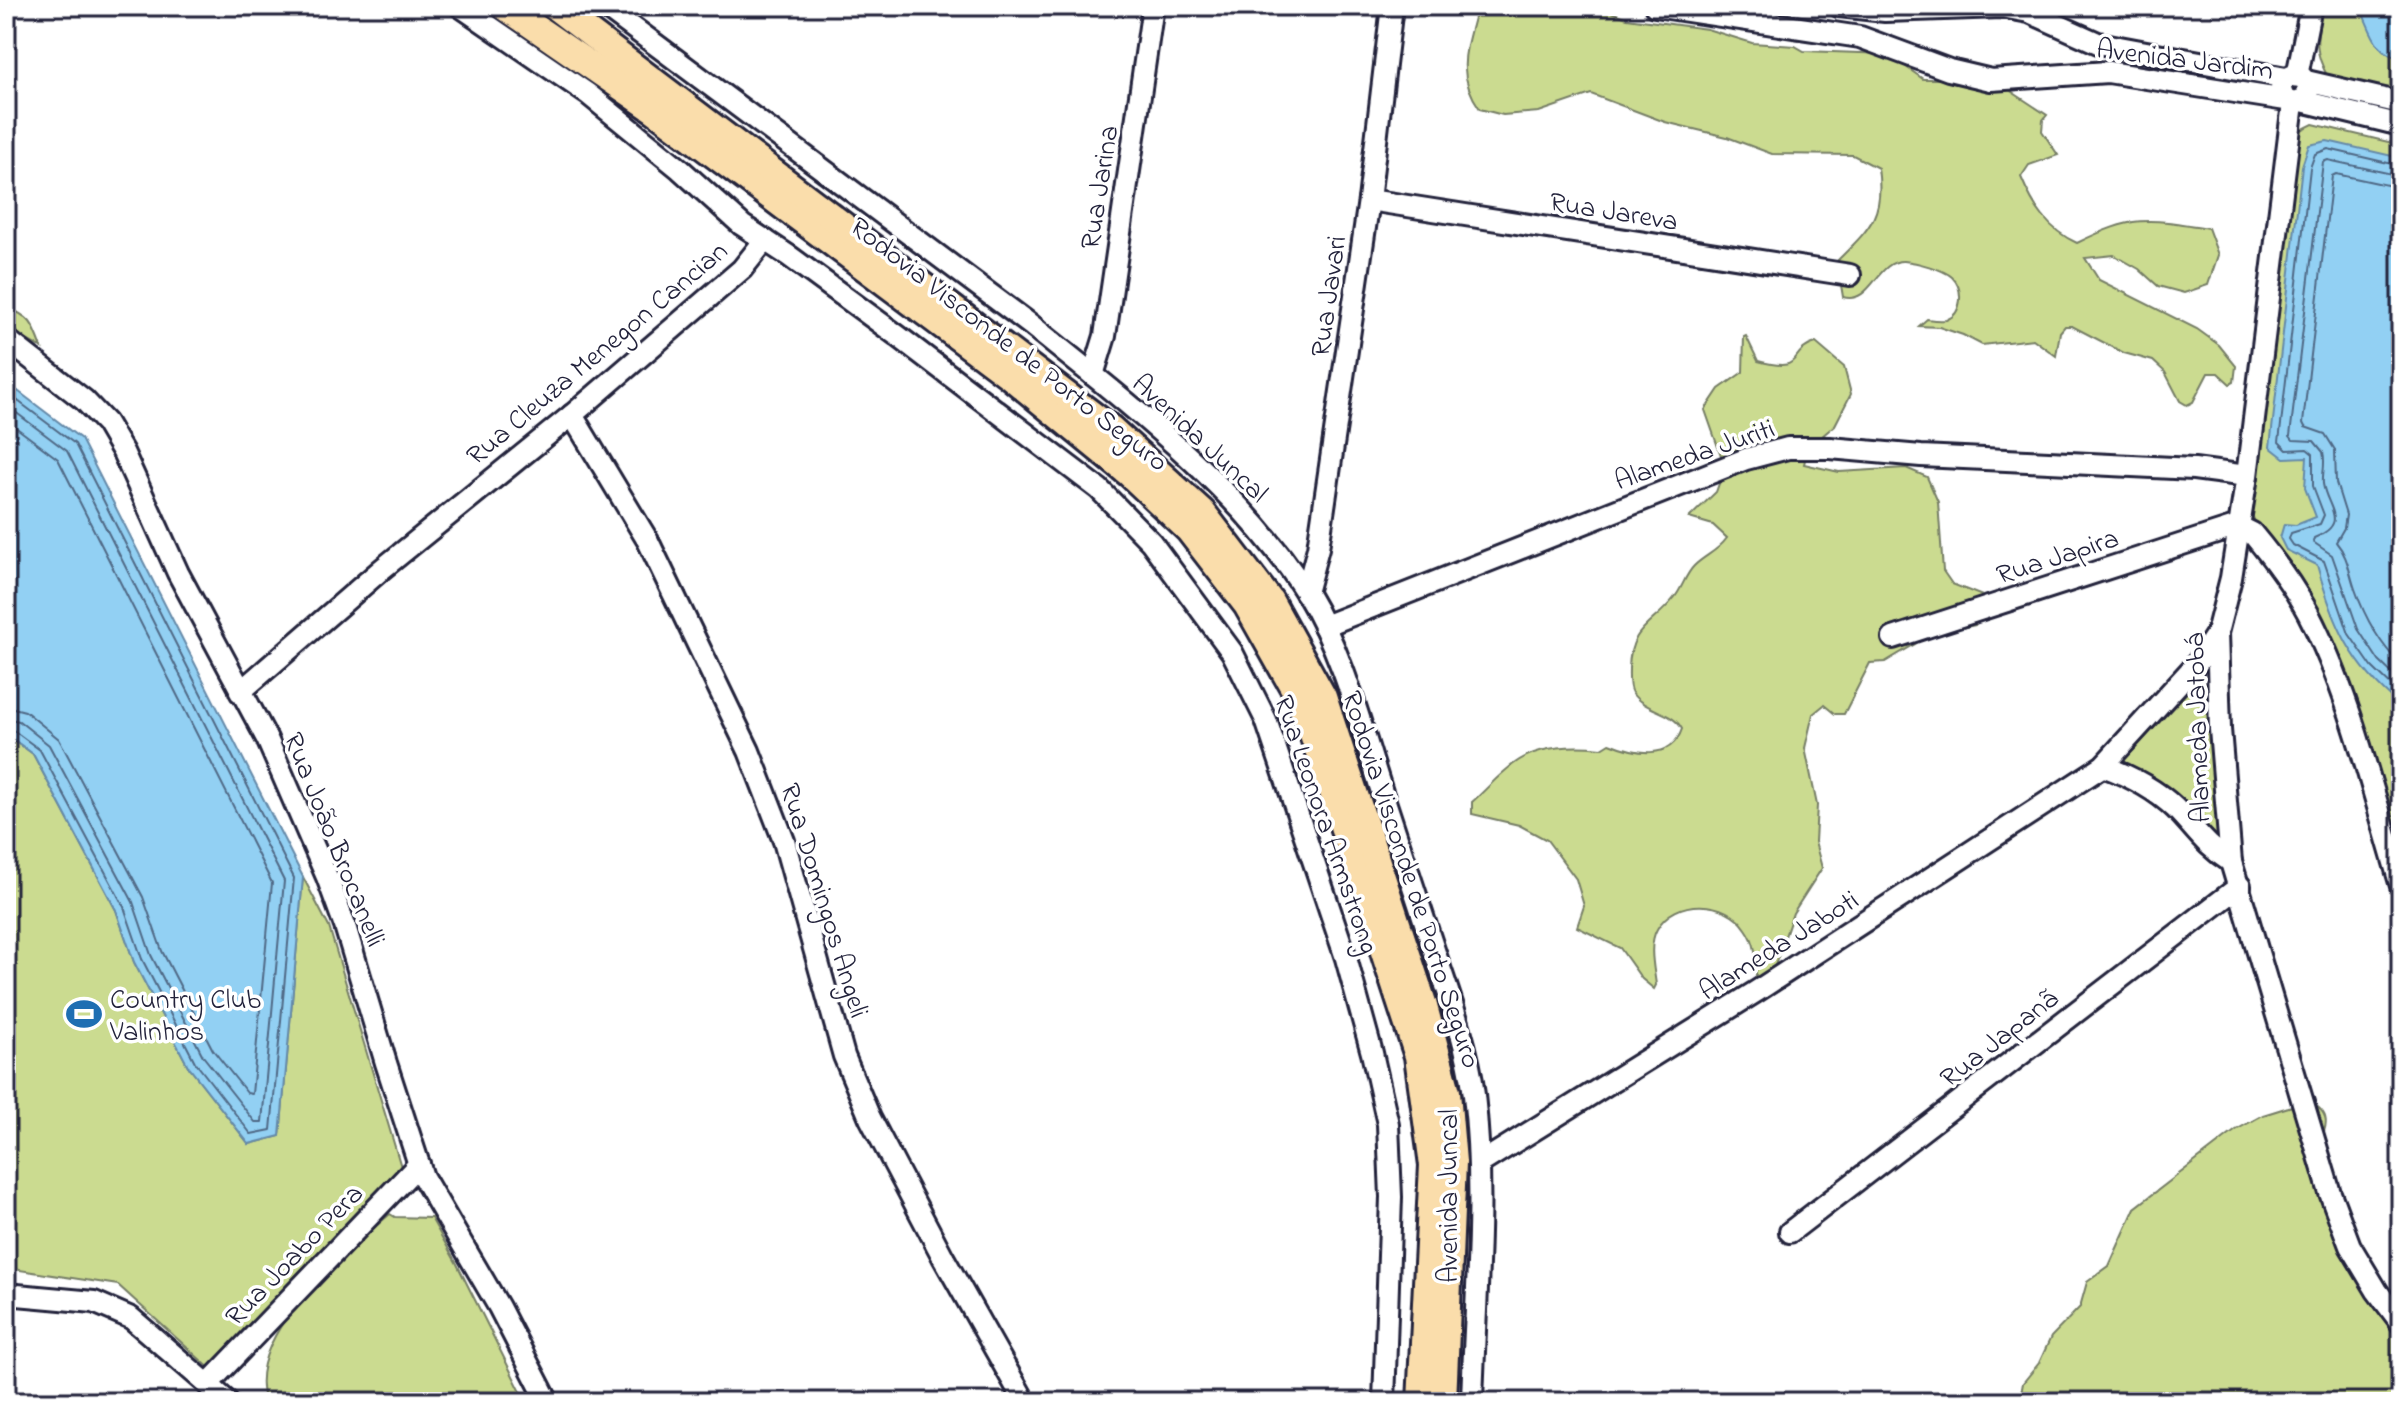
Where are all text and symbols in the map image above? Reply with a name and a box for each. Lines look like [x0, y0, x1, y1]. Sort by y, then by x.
street label: Avenida Jardim [2094, 30, 2275, 93]
street label: Rua Jarina [1071, 123, 1131, 252]
street label: Rua Jareva [1546, 183, 1681, 244]
street label: Rodovia Visconde de Porto Seguro [840, 208, 1176, 483]
street label: Rua Cleuza Menegon Cancian [458, 233, 738, 477]
street label: Rua Javari [1302, 233, 1359, 360]
street label: Avenida Juncal [1121, 365, 1276, 514]
street label: Alameda Juriti [1610, 410, 1781, 503]
street label: Rua Japira [1992, 519, 2125, 597]
street label: Alameda Jatobá [2176, 632, 2223, 824]
street label: Rodovia Visconde de Porto Seguro [1329, 686, 1490, 1074]
street label: Rua Leonora Armstrong [1261, 690, 1388, 960]
street label: Rua João Brocanelli [271, 727, 394, 954]
street label: Rua Domingos Angeli [767, 779, 878, 1023]
street label: Alameda Jaboti [1692, 881, 1868, 1013]
street label: Rua Japanã [1932, 980, 2068, 1099]
place label: Country Club Valinhos [109, 981, 261, 1054]
sports icon: Country Club Valinhos [65, 995, 103, 1033]
street label: Avenida Juncal [1430, 1109, 1471, 1283]
street label: Rua Joabo Pera [217, 1176, 374, 1337]

